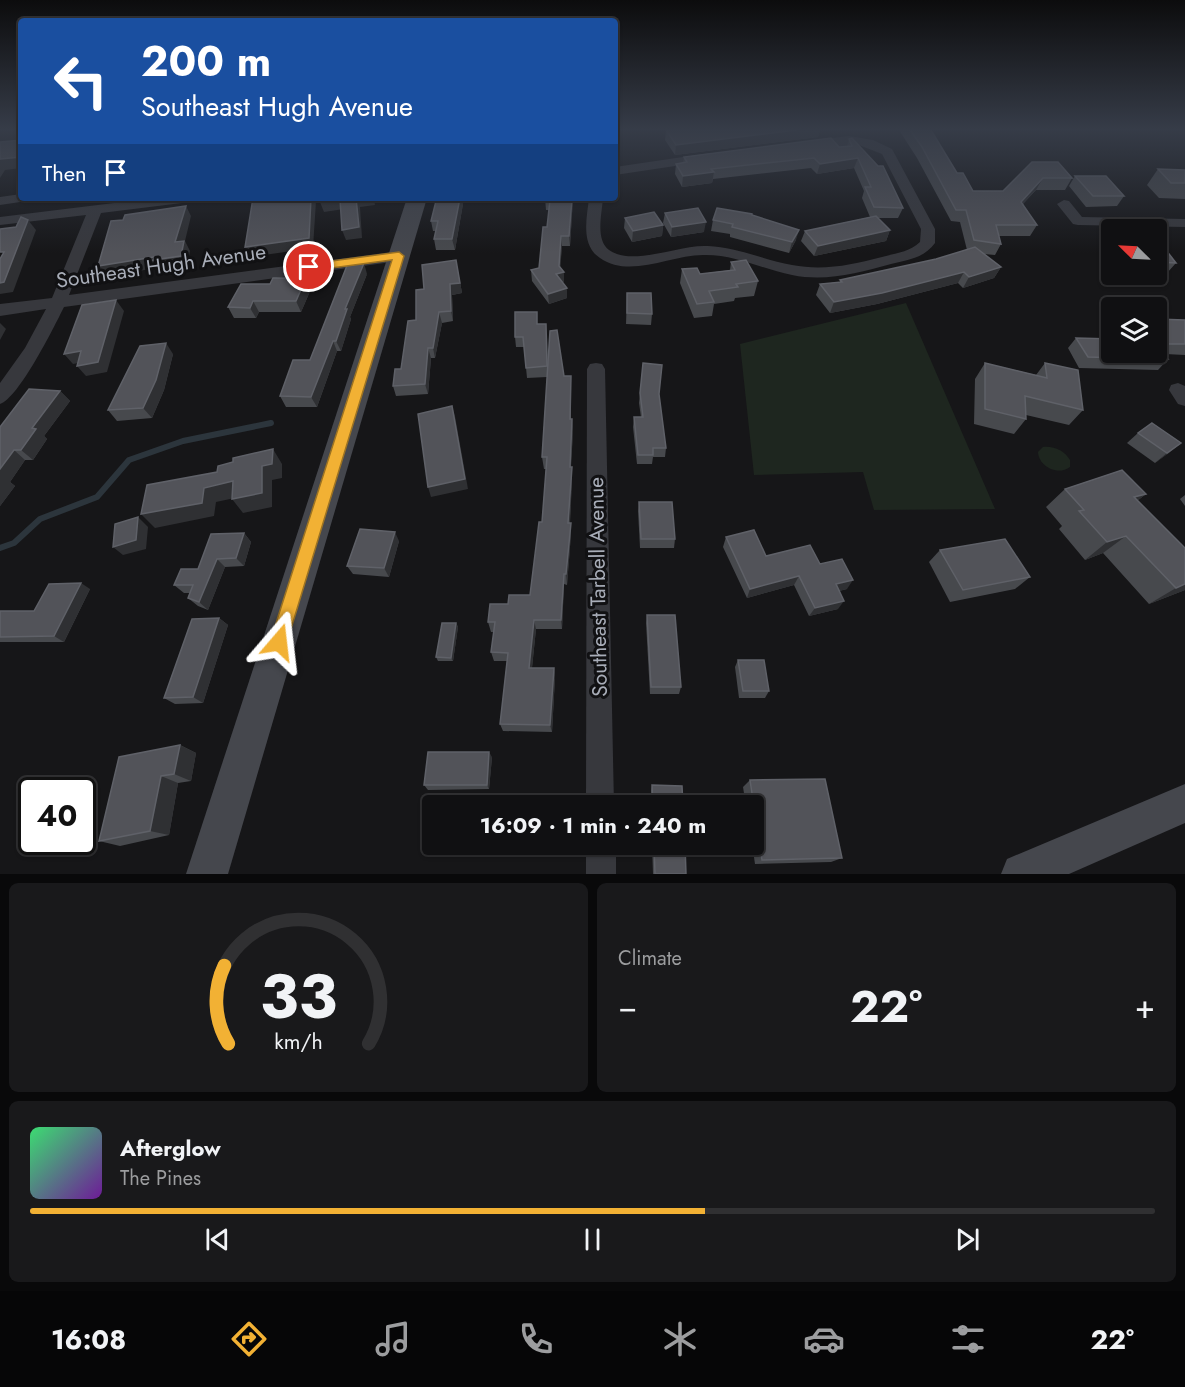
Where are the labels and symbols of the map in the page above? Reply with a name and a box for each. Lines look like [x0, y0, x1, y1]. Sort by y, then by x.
north arrow [1101, 219, 1167, 285]
street label: Southeast Hugh Avenue [54, 236, 268, 296]
pin [283, 241, 334, 292]
street label: Southeast Tarbell Avenue [581, 477, 615, 697]
position arrow [247, 610, 311, 674]
speed limit sign: 40 [18, 777, 96, 855]

